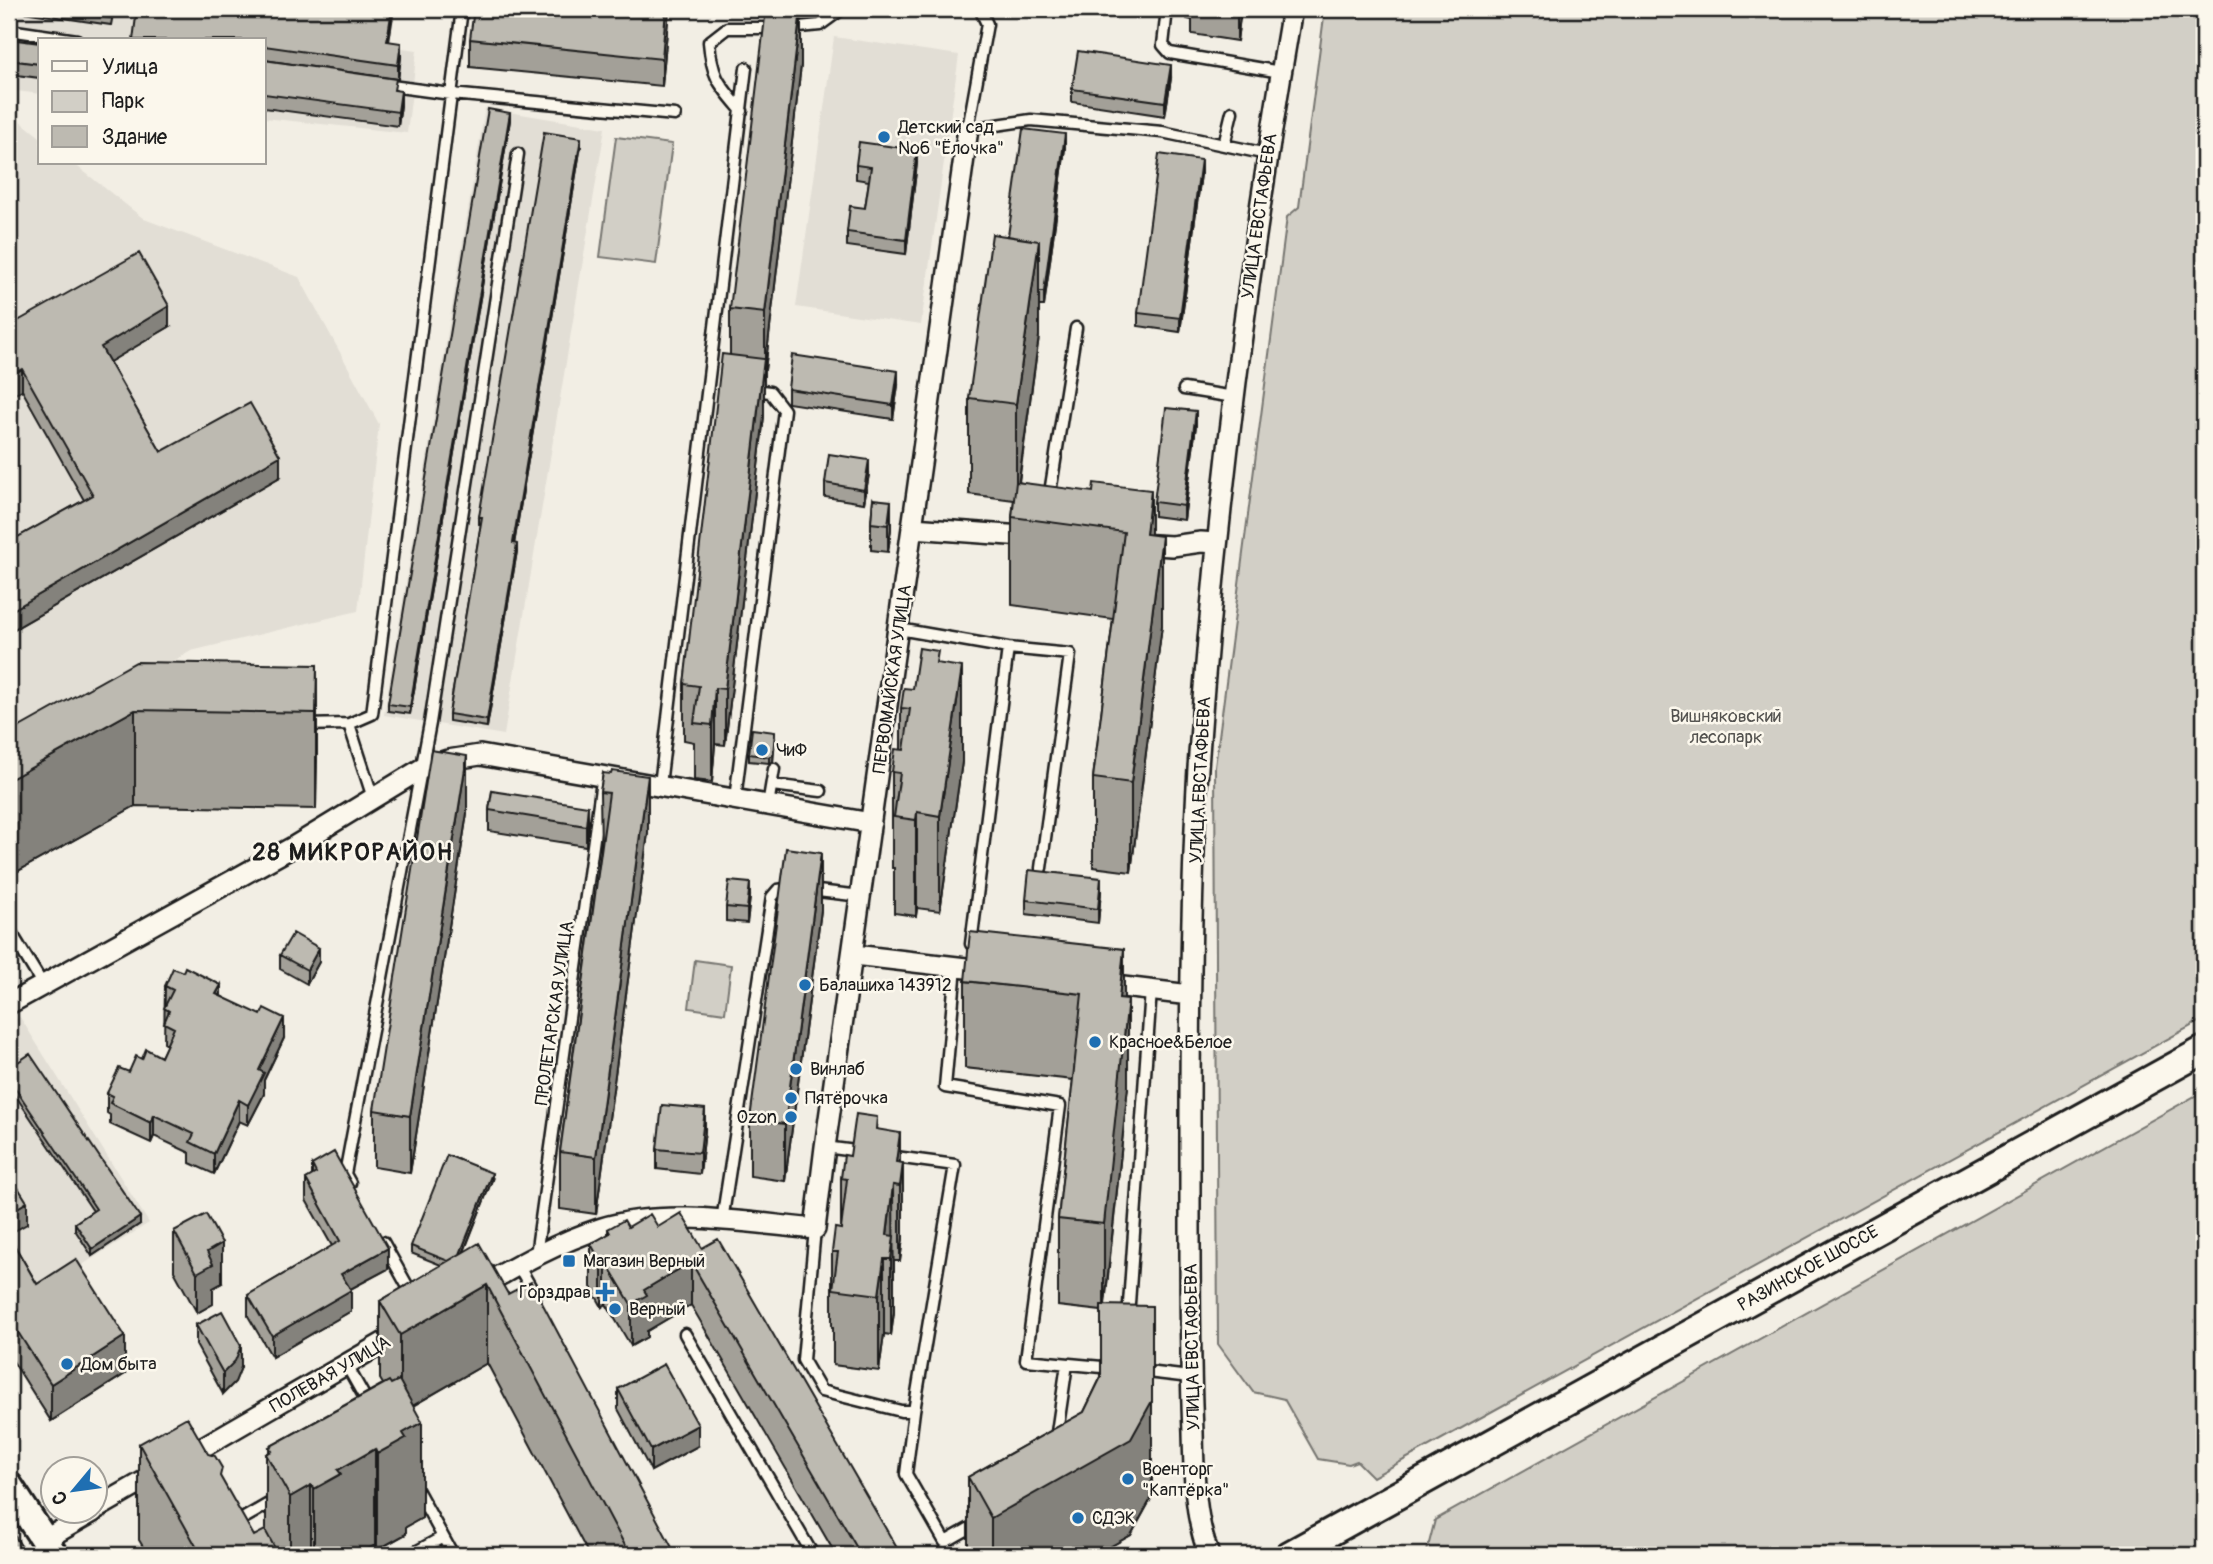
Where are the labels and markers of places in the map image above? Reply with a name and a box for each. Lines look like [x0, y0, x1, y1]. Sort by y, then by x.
place label: Детский сад №6 "Ёлочка" [897, 116, 1004, 160]
marker: Детский сад №6 "Ёлочка" [876, 129, 892, 145]
place label: ЧиФ [776, 739, 807, 762]
marker: ЧиФ [754, 742, 770, 758]
place label: Балашиха 143912 [819, 974, 952, 997]
marker: Балашиха 143912 [797, 977, 813, 993]
place label: Красное&Белое [1109, 1031, 1232, 1054]
marker: Красное&Белое [1087, 1034, 1103, 1050]
place label: Винлаб [810, 1058, 865, 1081]
marker: Винлаб [788, 1061, 804, 1077]
place label: Пятёрочка [805, 1087, 888, 1110]
marker: Пятёрочка [783, 1090, 799, 1106]
place label: Ozon [737, 1106, 777, 1129]
marker: Ozon [783, 1109, 799, 1125]
place label: Магазин Верный [583, 1250, 705, 1273]
marker: Магазин Верный [561, 1253, 577, 1269]
place label: Горздрав [519, 1281, 591, 1304]
marker: Горздрав [597, 1284, 613, 1300]
place label: Верный [629, 1298, 686, 1321]
marker: Верный [607, 1301, 623, 1317]
place label: Дом быта [80, 1353, 157, 1376]
marker: Дом быта [59, 1356, 75, 1372]
place label: Военторг "Каптёрка" [1142, 1458, 1229, 1502]
marker: Военторг "Каптёрка" [1120, 1471, 1136, 1487]
place label: СДЭК [1092, 1507, 1135, 1530]
marker: СДЭК [1070, 1510, 1086, 1526]

